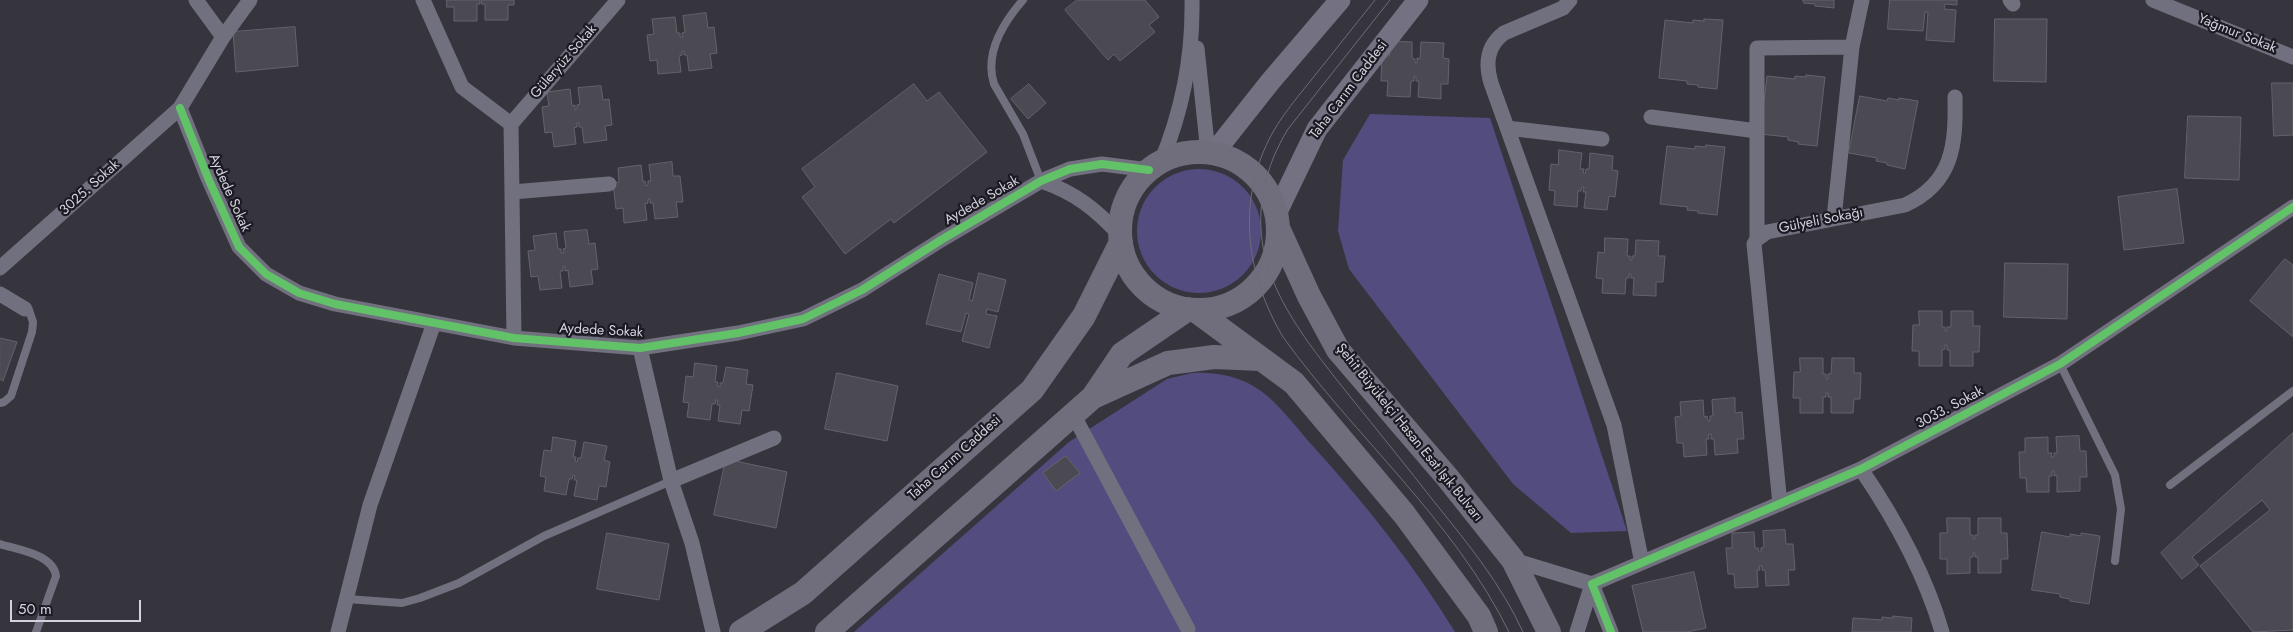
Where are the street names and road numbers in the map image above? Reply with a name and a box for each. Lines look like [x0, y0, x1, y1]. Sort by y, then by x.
street label: Yağmur Sokak [2195, 11, 2279, 57]
street label: Güleryüz Sokak [527, 22, 601, 102]
street label: Taha Carım Caddesi [1307, 38, 1391, 142]
street label: Aydede Sokak [204, 151, 254, 235]
street label: 3025. Sokak [57, 157, 123, 219]
street label: Aydede Sokak [942, 173, 1022, 229]
street label: Gülyeli Sokağı [1777, 205, 1865, 237]
street label: Aydede Sokak [559, 320, 643, 342]
street label: Şehit Büyükelçi Hasan Esat Işık Bulvarı [1332, 341, 1486, 525]
street label: 3033. Sokak [1913, 383, 1987, 433]
street label: Taha Carım Caddesi [905, 412, 1005, 504]

